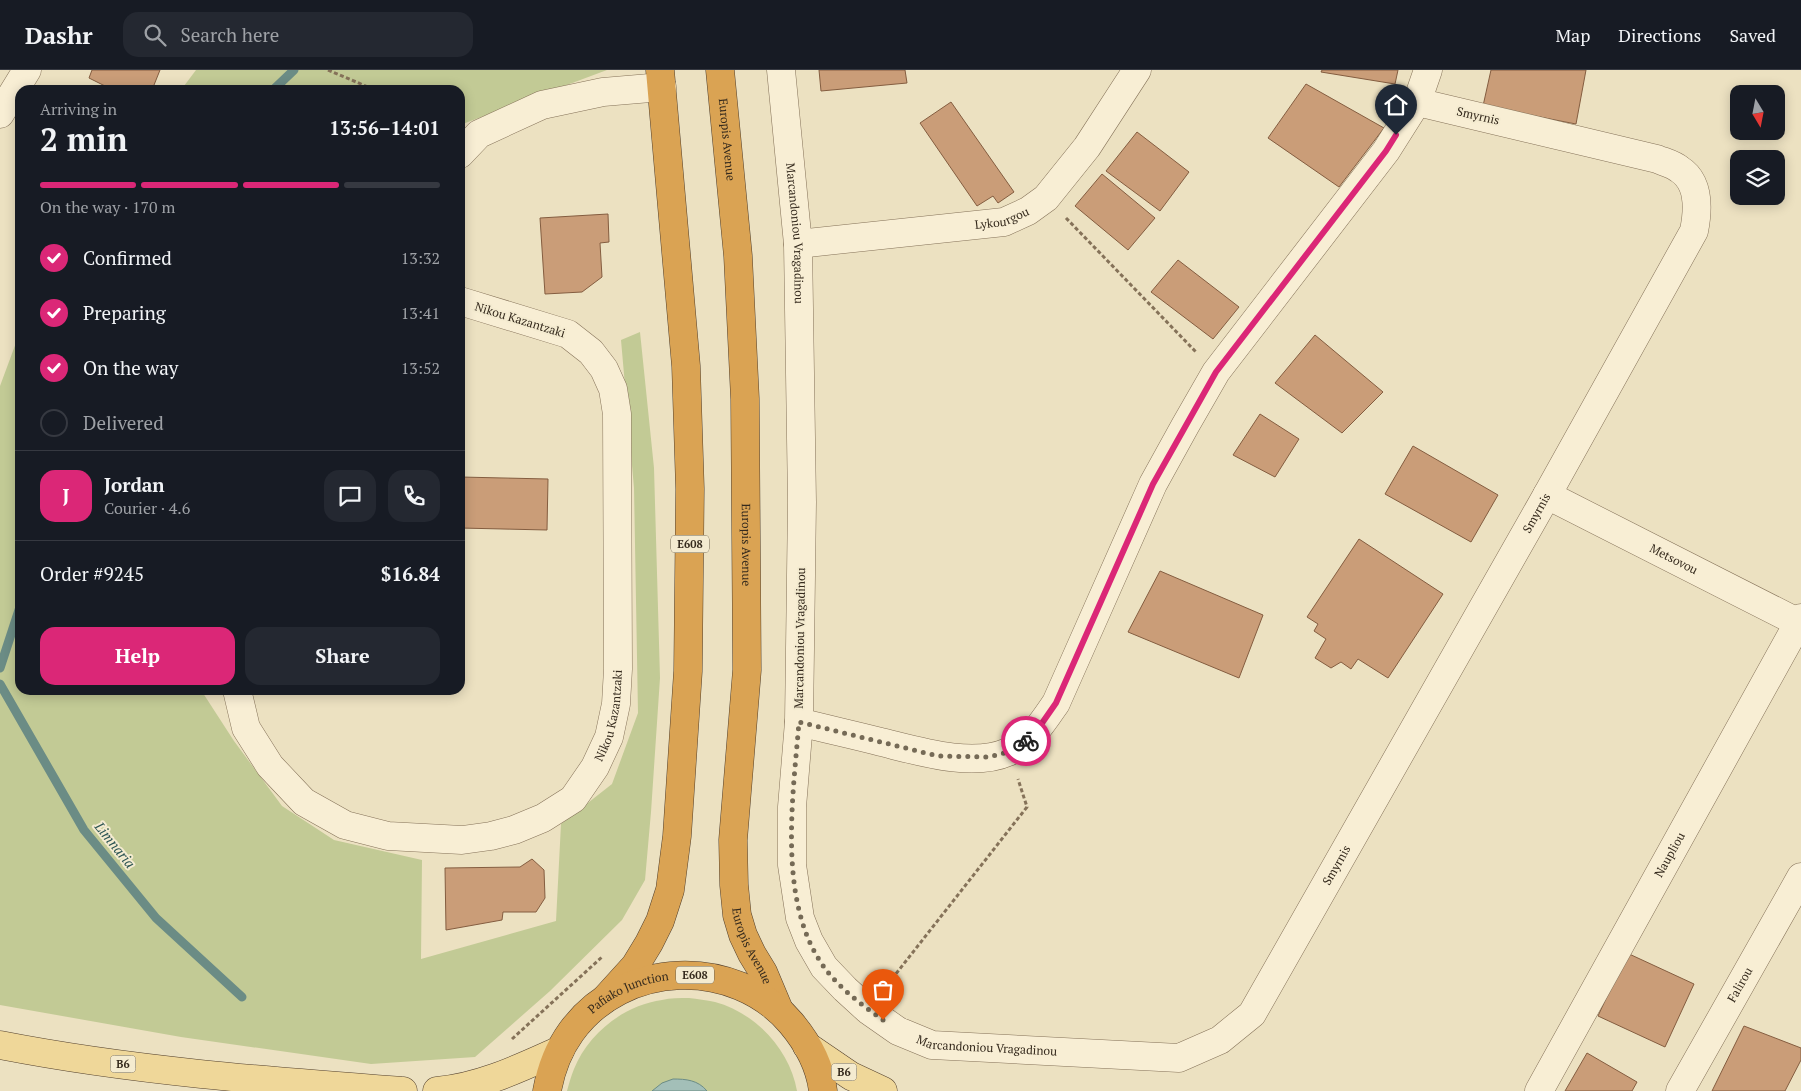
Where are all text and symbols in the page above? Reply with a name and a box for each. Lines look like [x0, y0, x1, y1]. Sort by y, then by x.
search box [123, 12, 473, 57]
text: Dashr [25, 19, 93, 51]
icon: search [141, 21, 169, 49]
text: Search here [181, 22, 279, 47]
text: Map [1555, 23, 1590, 47]
text: Directions [1618, 23, 1701, 47]
text: Saved [1729, 23, 1776, 47]
pin [1375, 84, 1417, 135]
north arrow [1730, 85, 1785, 140]
map controls [1730, 85, 1785, 205]
icon: home [1382, 91, 1410, 119]
text: Arriving in [40, 98, 117, 120]
street label: Europis Avenue [716, 98, 739, 182]
street label: Smyrnis [1455, 103, 1501, 128]
text: 13:56–14:01 [329, 115, 440, 140]
text: 2 min [40, 118, 128, 160]
button: layers [1730, 150, 1785, 205]
street label: Marcandoniou Vragadinou [783, 162, 807, 304]
text: On the way · 170 m [40, 196, 175, 218]
street label: Lykourgou [974, 203, 1031, 232]
icon: check [40, 244, 68, 272]
text: Confirmed [83, 245, 172, 270]
text: 13:32 [401, 247, 440, 269]
icon: check [40, 299, 68, 327]
street label: Nikou Kazantzaki [473, 299, 568, 341]
text: Preparing [83, 300, 166, 325]
text: 13:41 [401, 302, 440, 324]
icon: check [40, 354, 68, 382]
text: On the way [83, 355, 178, 380]
text: 13:52 [401, 357, 440, 379]
text: Delivered [83, 410, 164, 435]
button: chat [324, 470, 376, 522]
button: phone [388, 470, 440, 522]
text: Jordan [104, 472, 165, 497]
text: J [63, 483, 69, 508]
street label: Smyrnis [1519, 490, 1554, 535]
text: Courier · 4.6 [104, 497, 190, 519]
street label: Europis Avenue [739, 503, 754, 586]
road number: E608 [671, 536, 709, 552]
street label: Metsovou [1647, 540, 1700, 577]
text: Order #9245 [40, 561, 144, 586]
text: $16.84 [381, 561, 440, 586]
street label: Marcandoniou Vragadinou [791, 567, 808, 709]
button: Help [40, 627, 235, 685]
button: Share [245, 627, 440, 685]
street label: Nikou Kazantzaki [591, 669, 625, 763]
courier [1001, 716, 1051, 766]
icon: bike [1012, 727, 1040, 755]
water label: Limnaria [90, 817, 140, 872]
street label: Naupliou [1651, 829, 1688, 880]
street label: Smyrnis [1319, 842, 1353, 887]
street label: Europis Avenue [729, 907, 775, 986]
street label: Falirou [1724, 964, 1756, 1005]
road number: E608 [676, 966, 714, 984]
street label: Pafiako Junction [584, 968, 669, 1016]
pin [862, 969, 904, 1020]
icon: bag [869, 976, 897, 1004]
street label: Marcandoniou Vragadinou [914, 1031, 1058, 1059]
road number: B6 [110, 1056, 136, 1072]
road number: B6 [832, 1064, 856, 1080]

